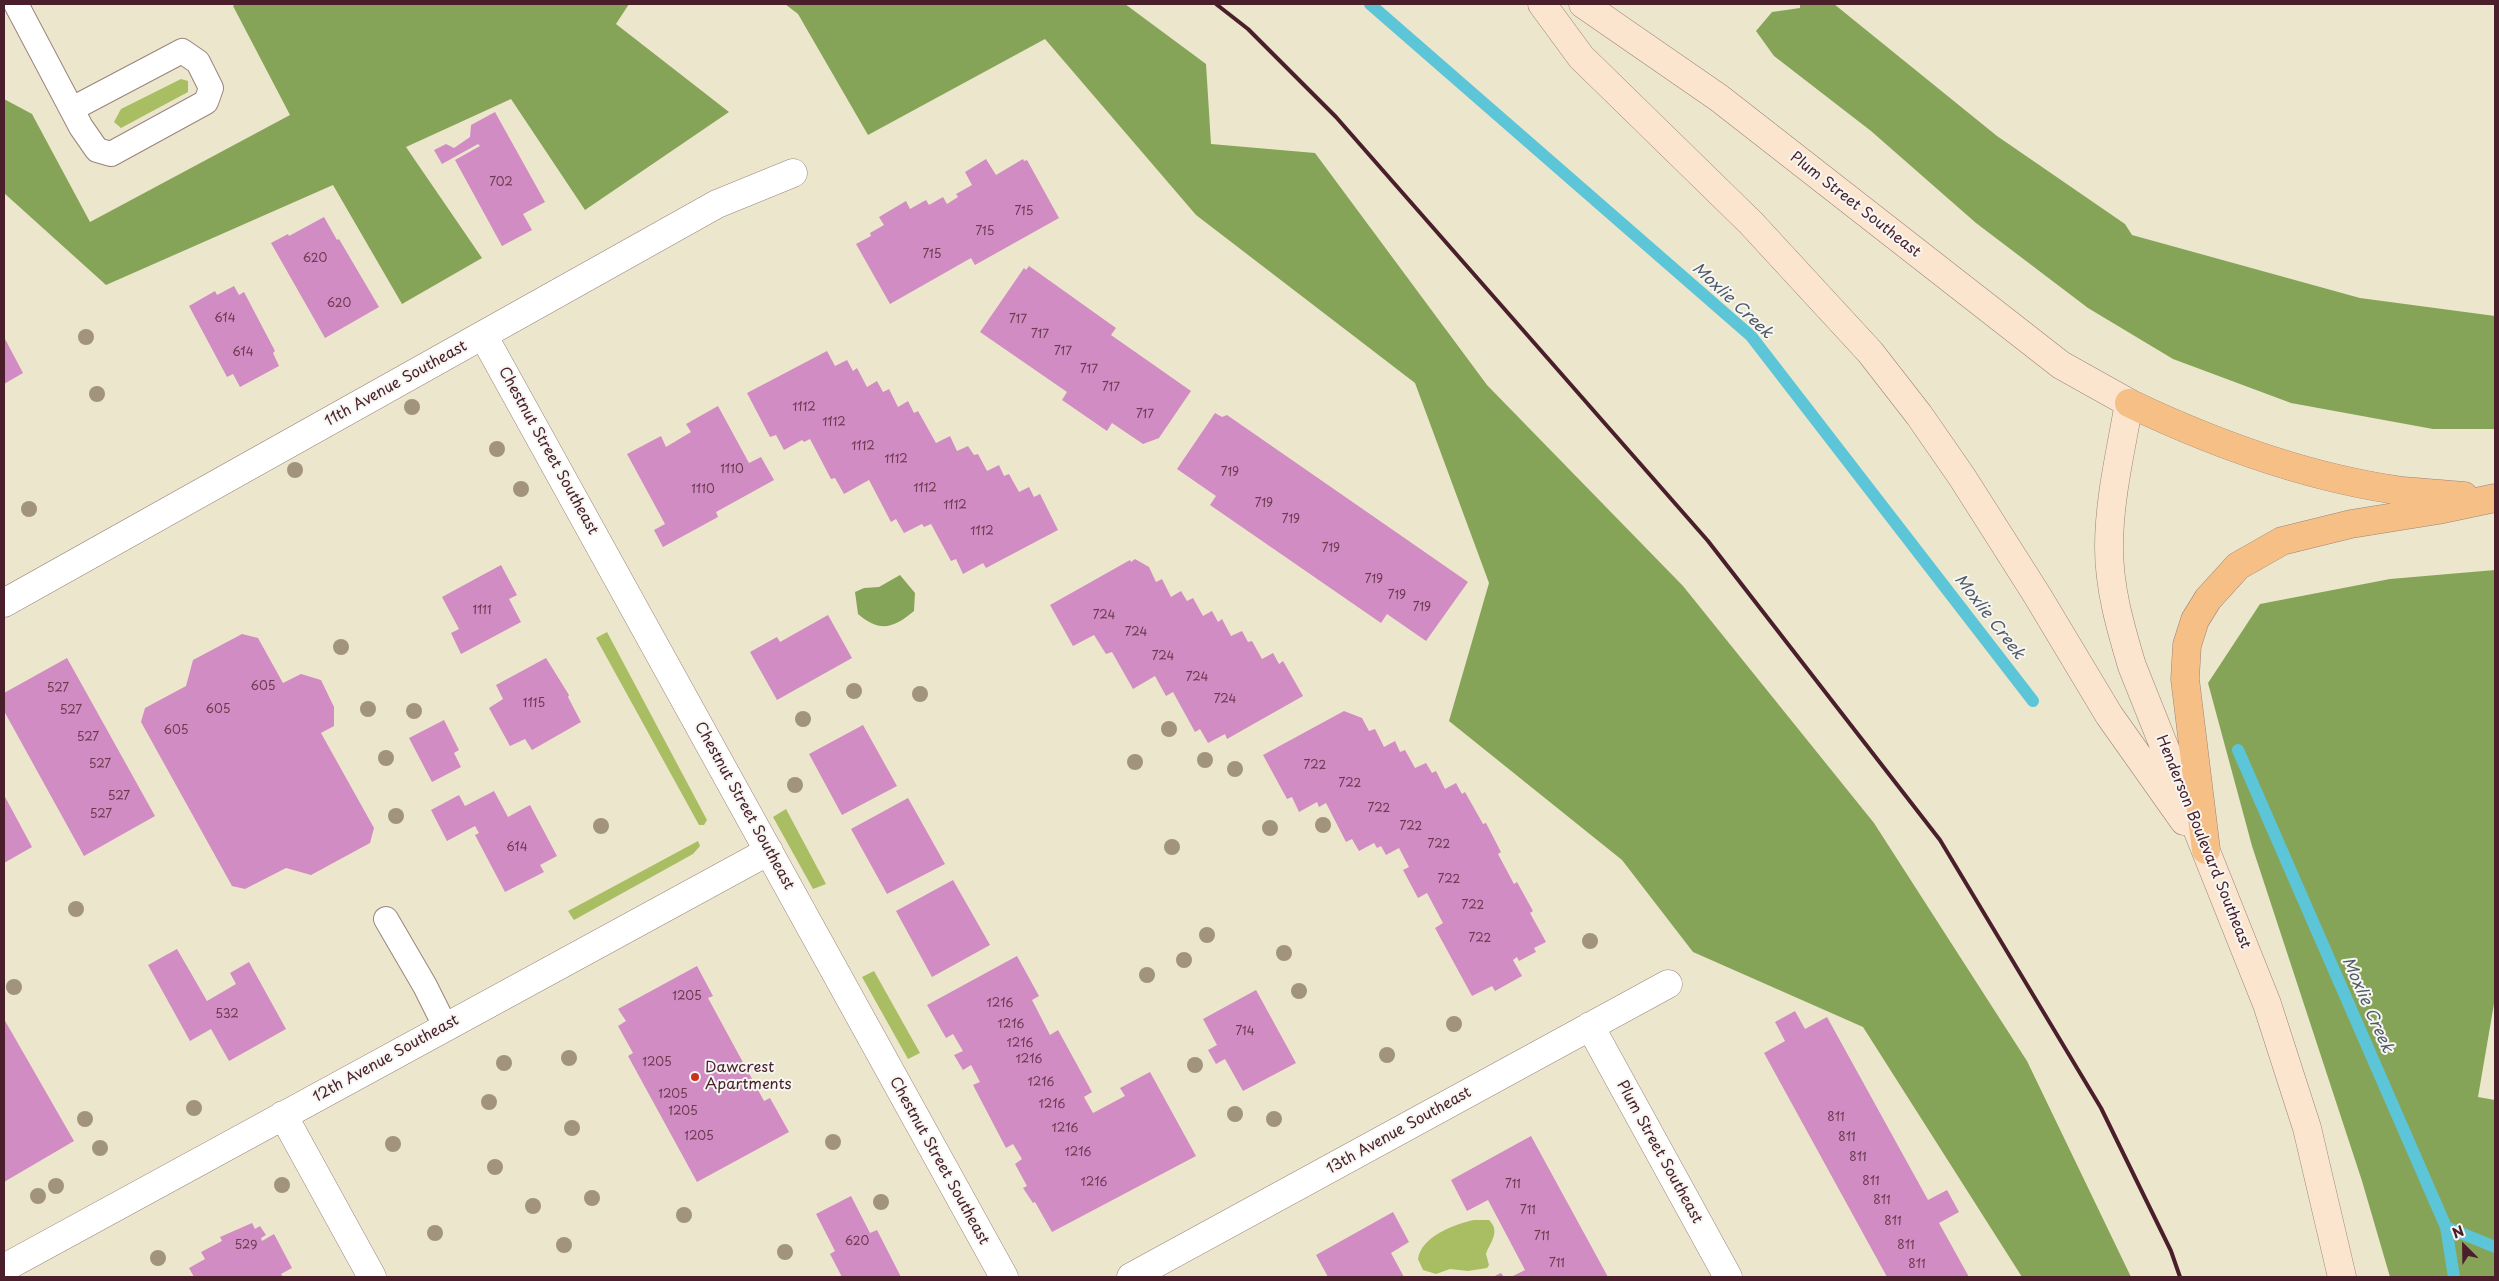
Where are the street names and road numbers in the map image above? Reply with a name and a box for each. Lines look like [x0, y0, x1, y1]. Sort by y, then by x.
street label: Plum Street Southeast [1786, 148, 1924, 262]
street label: 11th Avenue Southeast [322, 337, 470, 431]
street label: Chestnut Street Southeast [494, 364, 602, 538]
street label: Chestnut Street Southeast [690, 719, 798, 893]
street label: Henderson Boulevard Southeast [2152, 733, 2254, 951]
street label: 12th Avenue Southeast [310, 1011, 462, 1107]
street label: Chestnut Street Southeast [885, 1074, 993, 1248]
street label: Plum Street Southeast [1612, 1077, 1706, 1227]
street label: 13th Avenue Southeast [1323, 1084, 1475, 1178]

